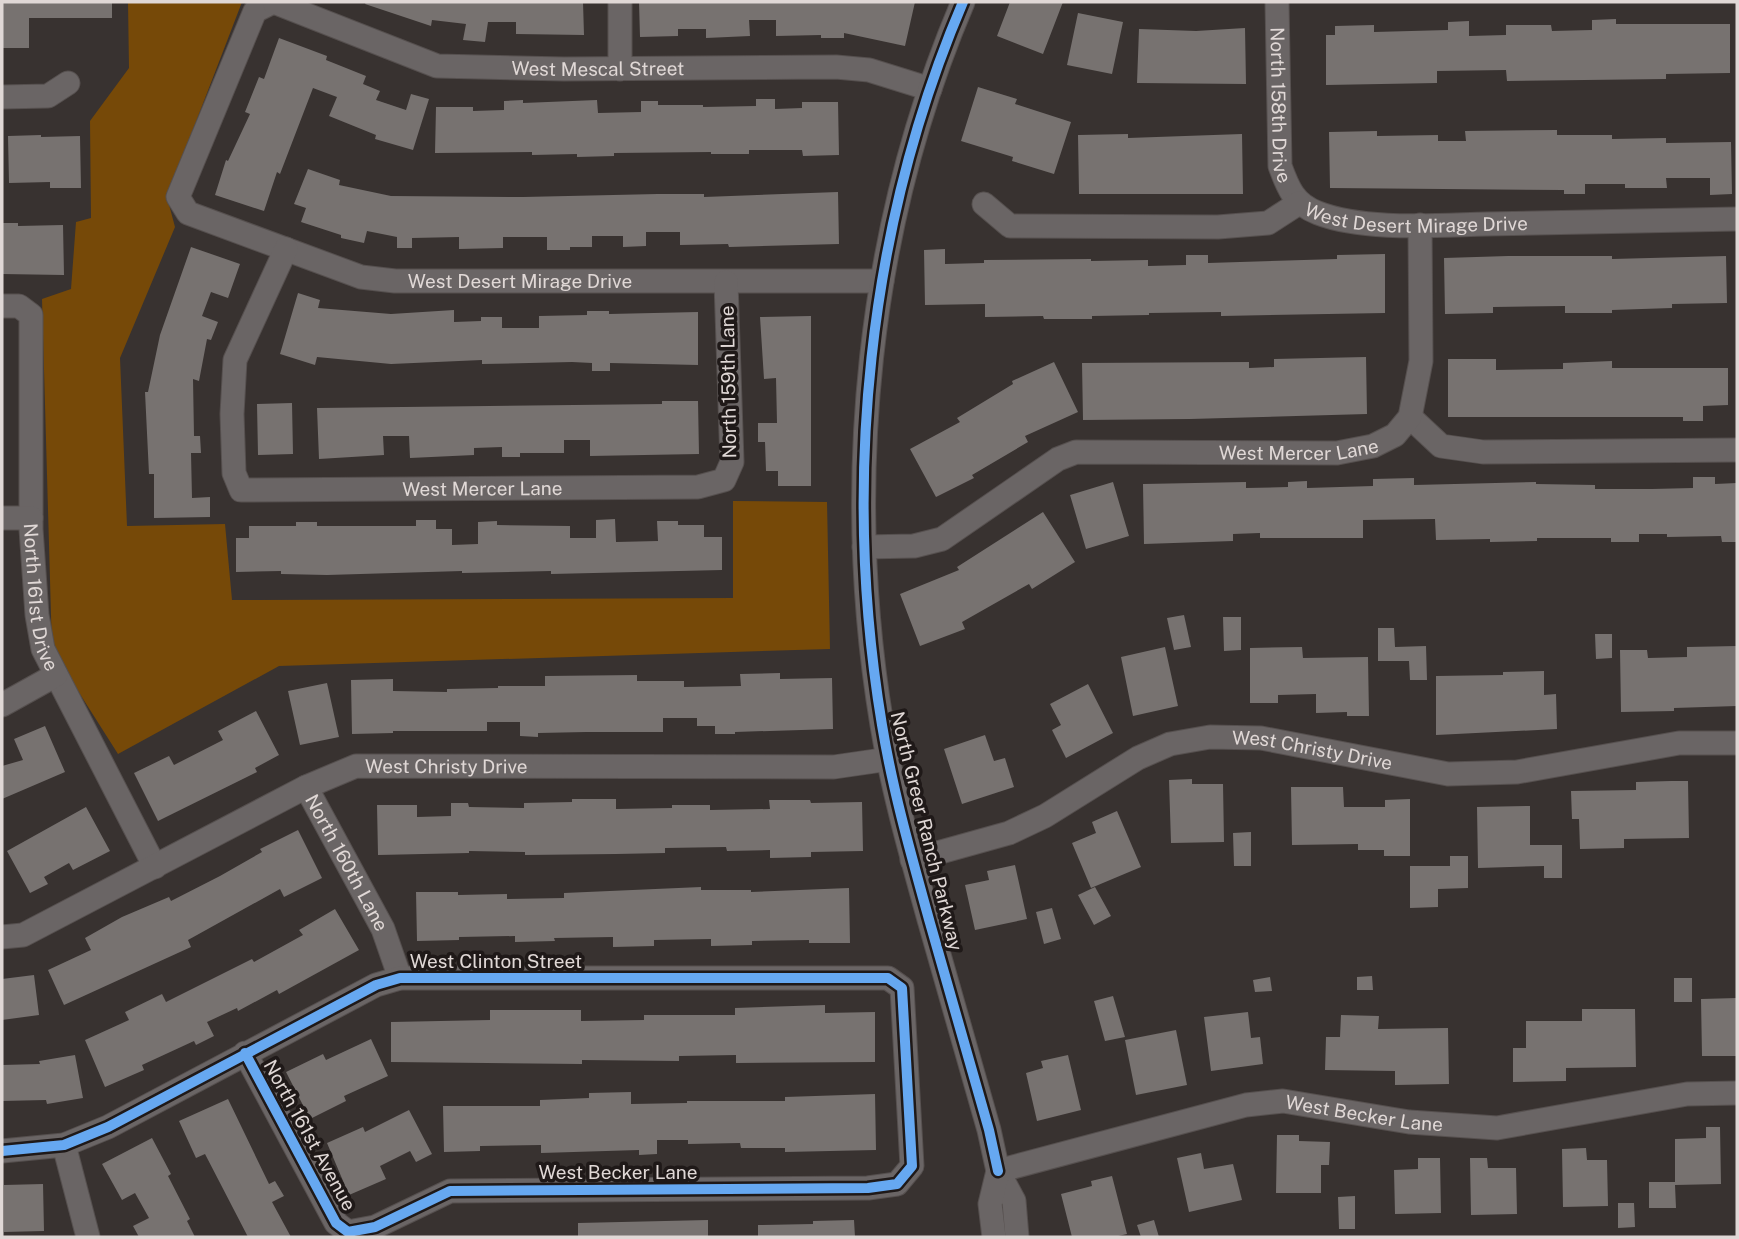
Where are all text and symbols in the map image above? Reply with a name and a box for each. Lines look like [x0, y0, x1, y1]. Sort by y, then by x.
street label: North 158th Drive [1266, 27, 1296, 186]
street label: West Mescal Street [511, 57, 684, 80]
street label: West Desert Mirage Drive [1301, 198, 1528, 237]
street label: West Desert Mirage Drive [408, 270, 632, 292]
street label: North 159th Lane [716, 305, 740, 459]
street label: West Mercer Lane [1219, 434, 1380, 464]
street label: West Mercer Lane [402, 477, 562, 500]
street label: North 161st Drive [20, 523, 63, 674]
street label: North Greer Ranch Parkway [887, 709, 967, 953]
street label: West Christy Drive [1232, 726, 1394, 774]
street label: West Christy Drive [365, 755, 528, 777]
street label: North 160th Lane [301, 790, 393, 935]
street label: West Clinton Street [410, 950, 582, 972]
street label: North 161st Avenue [259, 1056, 361, 1214]
street label: West Becker Lane [1284, 1091, 1444, 1135]
street label: West Becker Lane [538, 1161, 698, 1183]

